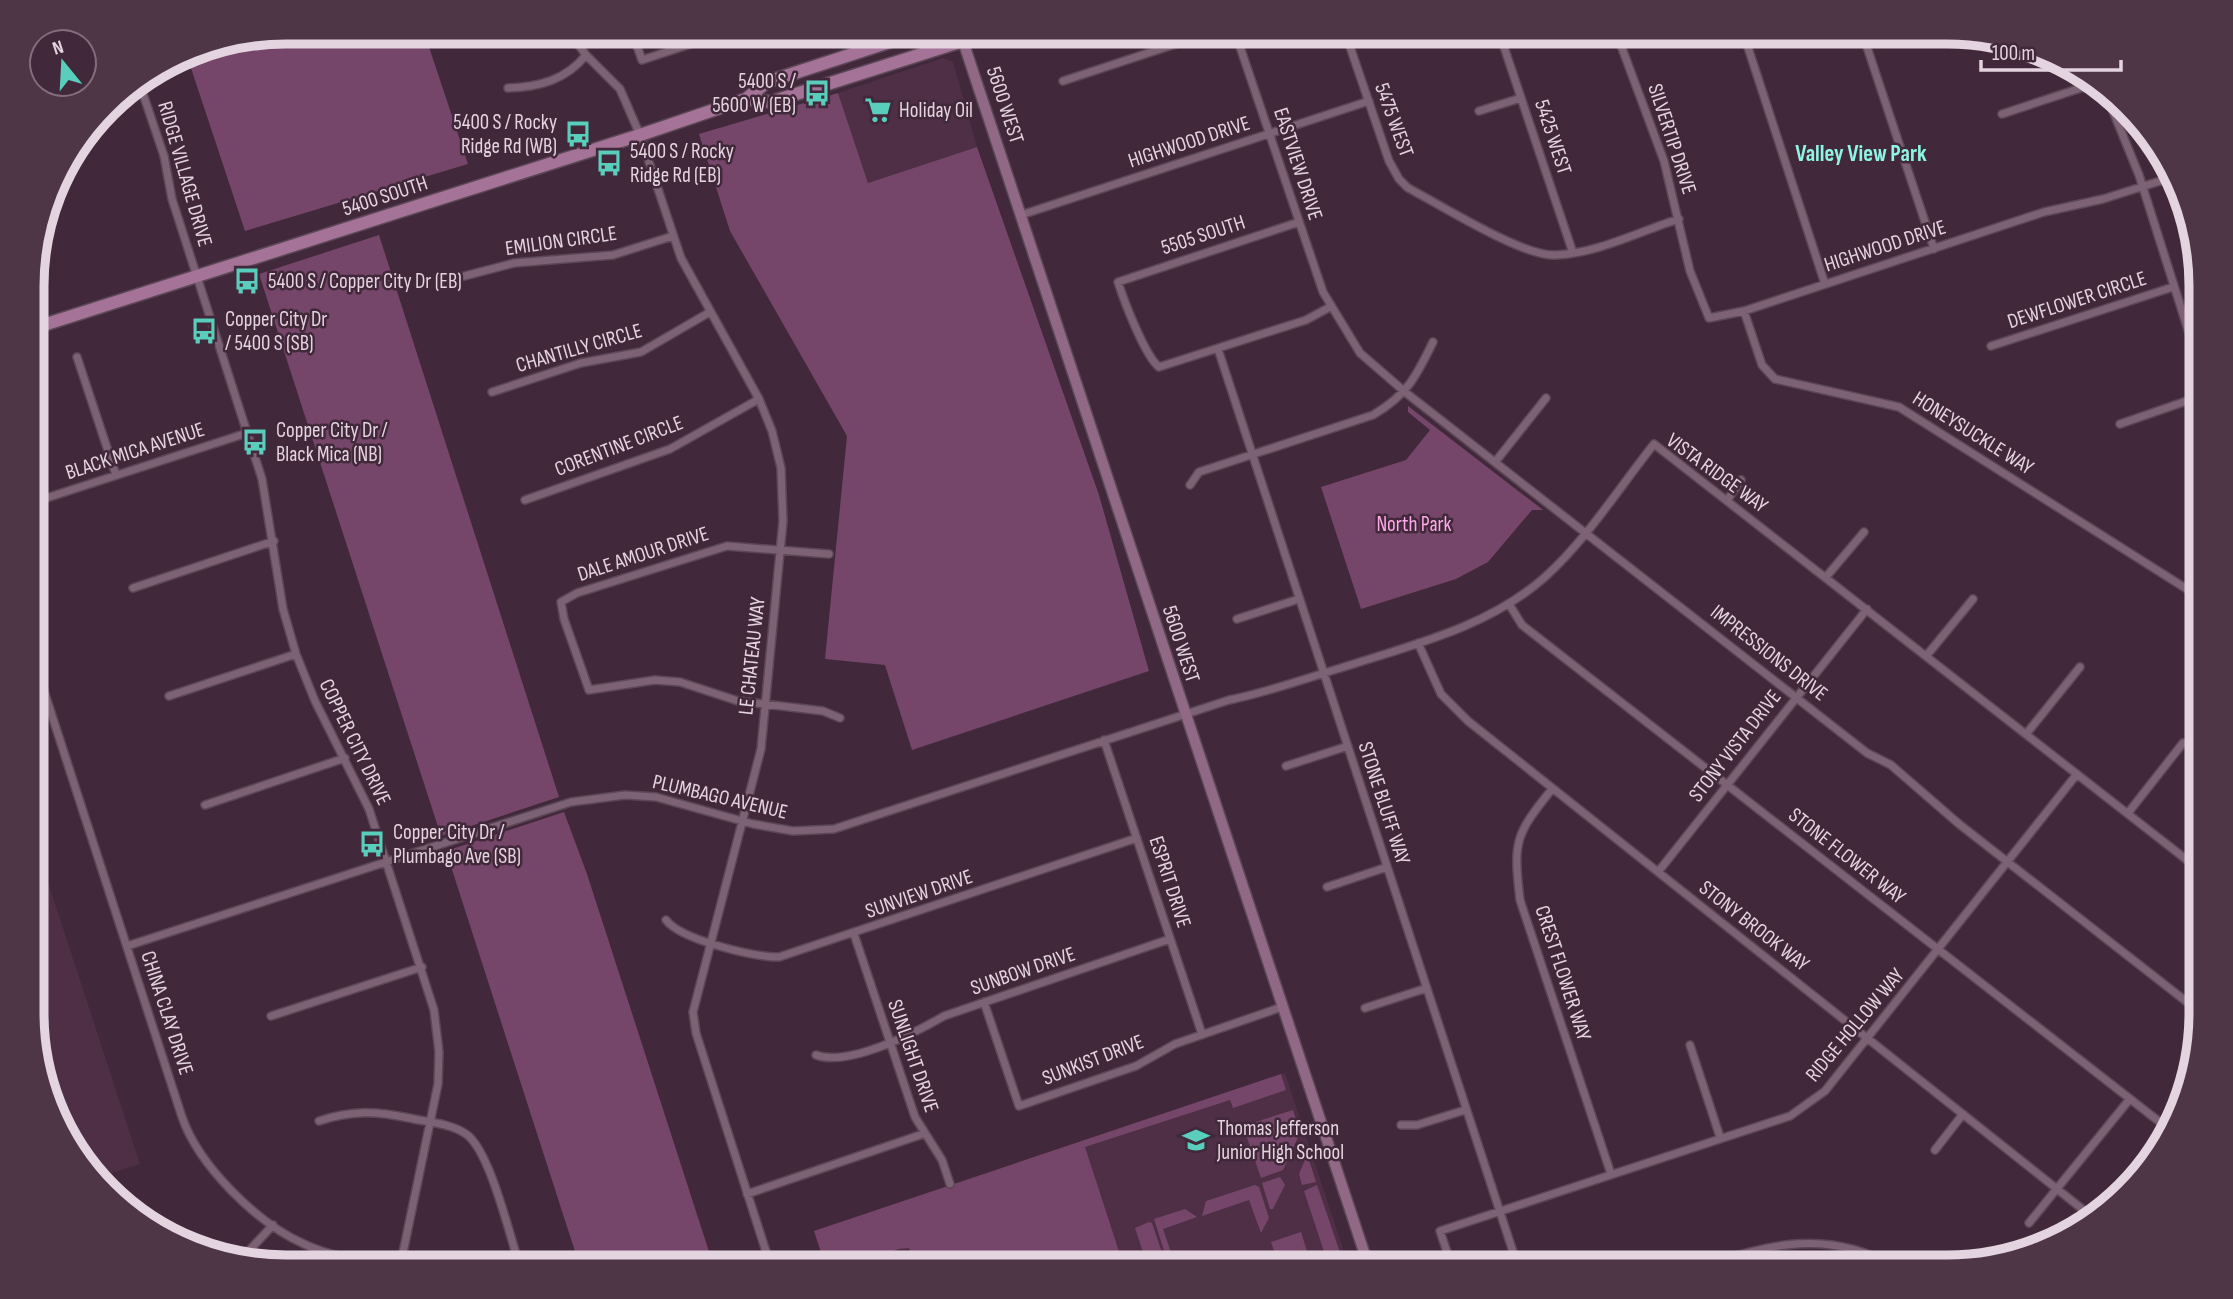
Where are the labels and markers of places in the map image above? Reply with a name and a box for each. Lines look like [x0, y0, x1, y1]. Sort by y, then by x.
place label: 5400 S / 5600 W (EB) [712, 69, 796, 118]
bus stop icon: 5400 S / 5600 W (EB) [802, 78, 832, 108]
supermarket icon: Holiday Oil [863, 95, 893, 125]
place label: Holiday Oil [899, 98, 973, 123]
place label: 5400 S / Rocky Ridge Rd (WB) [453, 110, 557, 159]
bus stop icon: 5400 S / Rocky Ridge Rd (WB) [563, 119, 593, 149]
place label: 5400 S / Rocky Ridge Rd (EB) [630, 139, 734, 188]
bus stop icon: 5400 S / Rocky Ridge Rd (EB) [594, 148, 624, 178]
bus stop icon: 5400 S / Copper City Dr (EB) [232, 266, 262, 296]
place label: 5400 S / Copper City Dr (EB) [268, 269, 462, 294]
place label: Copper City Dr / 5400 S (SB) [225, 307, 327, 356]
bus stop icon: Copper City Dr / 5400 S (SB) [189, 316, 219, 346]
place label: Copper City Dr / Black Mica (NB) [276, 418, 388, 467]
bus stop icon: Copper City Dr / Black Mica (NB) [240, 427, 270, 457]
place label: Copper City Dr / Plumbago Ave (SB) [393, 820, 521, 869]
bus stop icon: Copper City Dr / Plumbago Ave (SB) [357, 829, 387, 859]
place label: Thomas Jefferson Junior High School [1216, 1116, 1344, 1165]
school or university icon: Thomas Jefferson Junior High School [1181, 1125, 1211, 1155]

